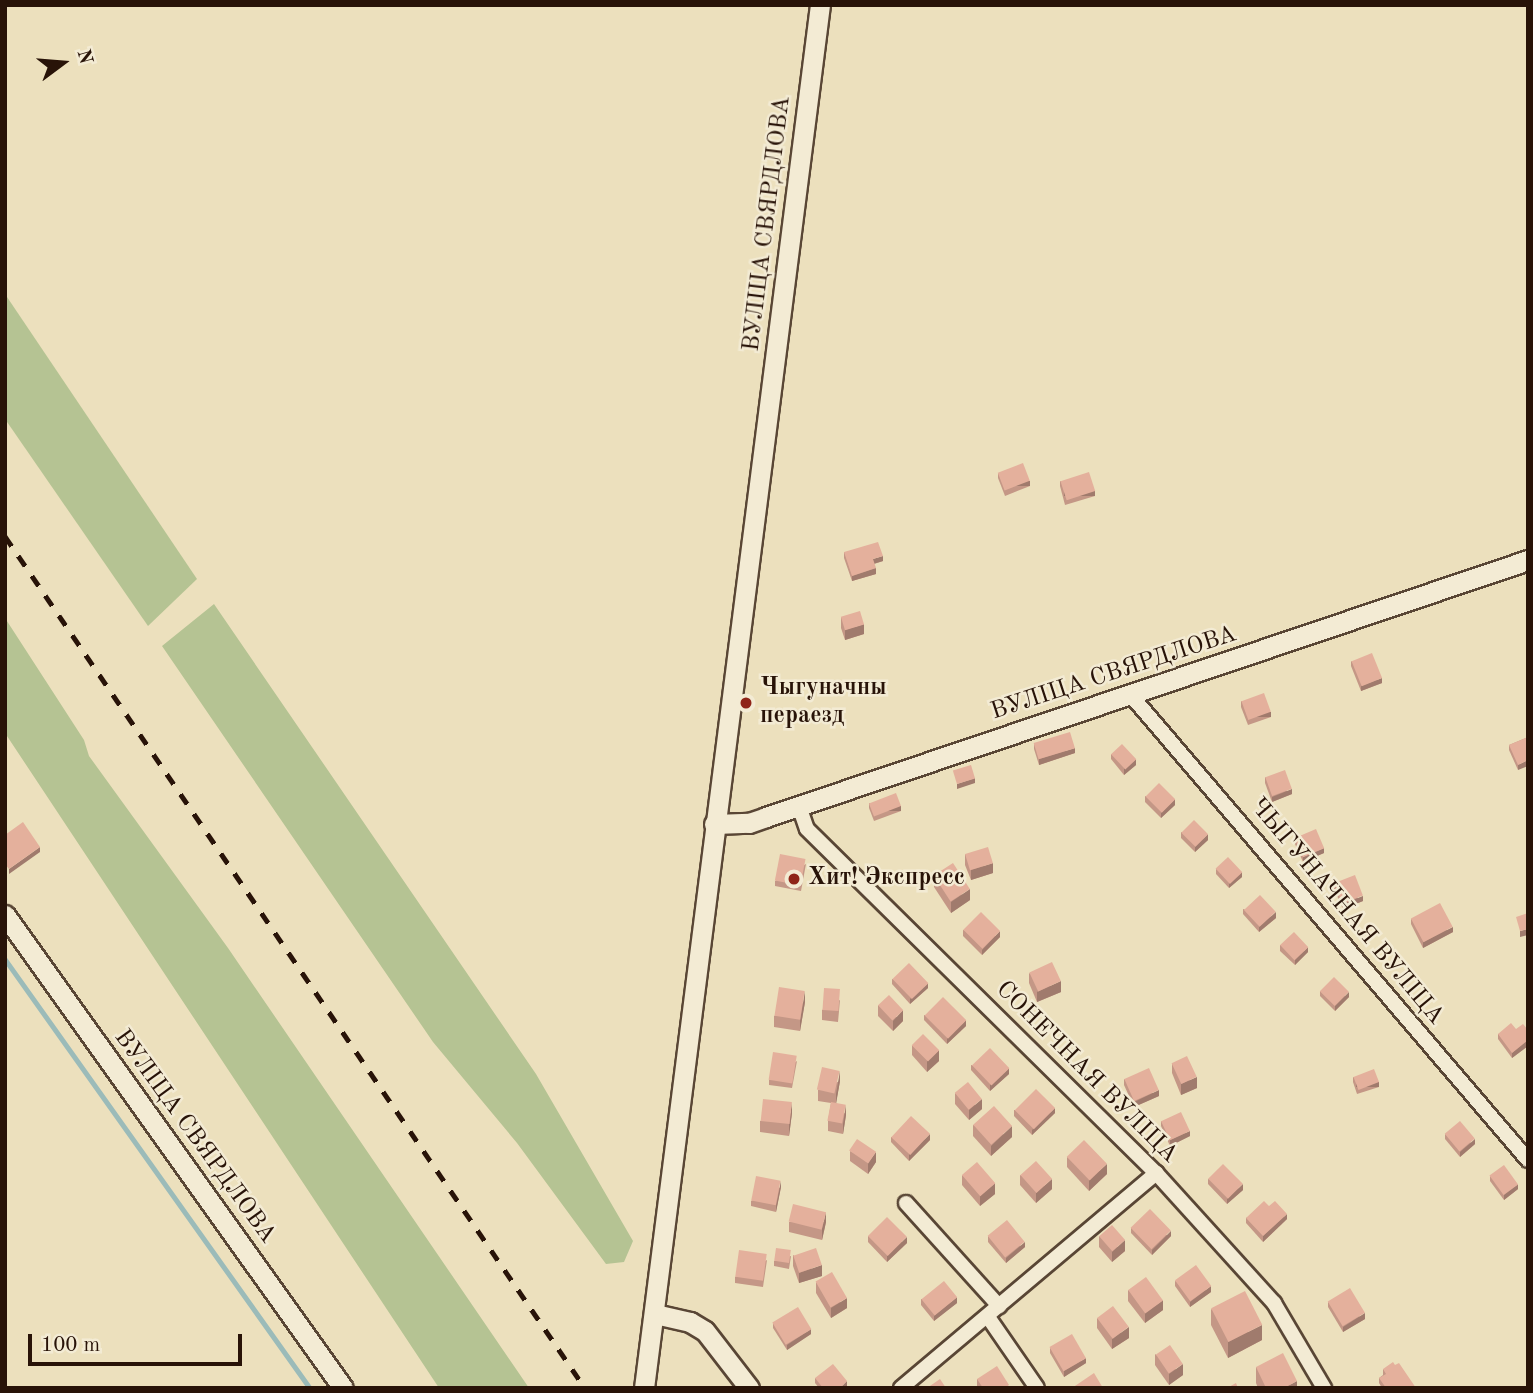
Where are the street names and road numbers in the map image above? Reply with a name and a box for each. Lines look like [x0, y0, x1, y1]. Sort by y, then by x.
street label: ВУЛІЦА СВЯРДЛОВА [738, 95, 798, 353]
street label: ВУЛІЦА СВЯРДЛОВА [987, 621, 1241, 727]
street label: ЧЫГУНАЧНАЯ ВУЛІЦА [1243, 793, 1449, 1031]
street label: СОНЕЧНАЯ ВУЛІЦА [989, 976, 1183, 1170]
street label: ВУЛІЦА СВЯРДЛОВА [107, 1025, 281, 1249]

